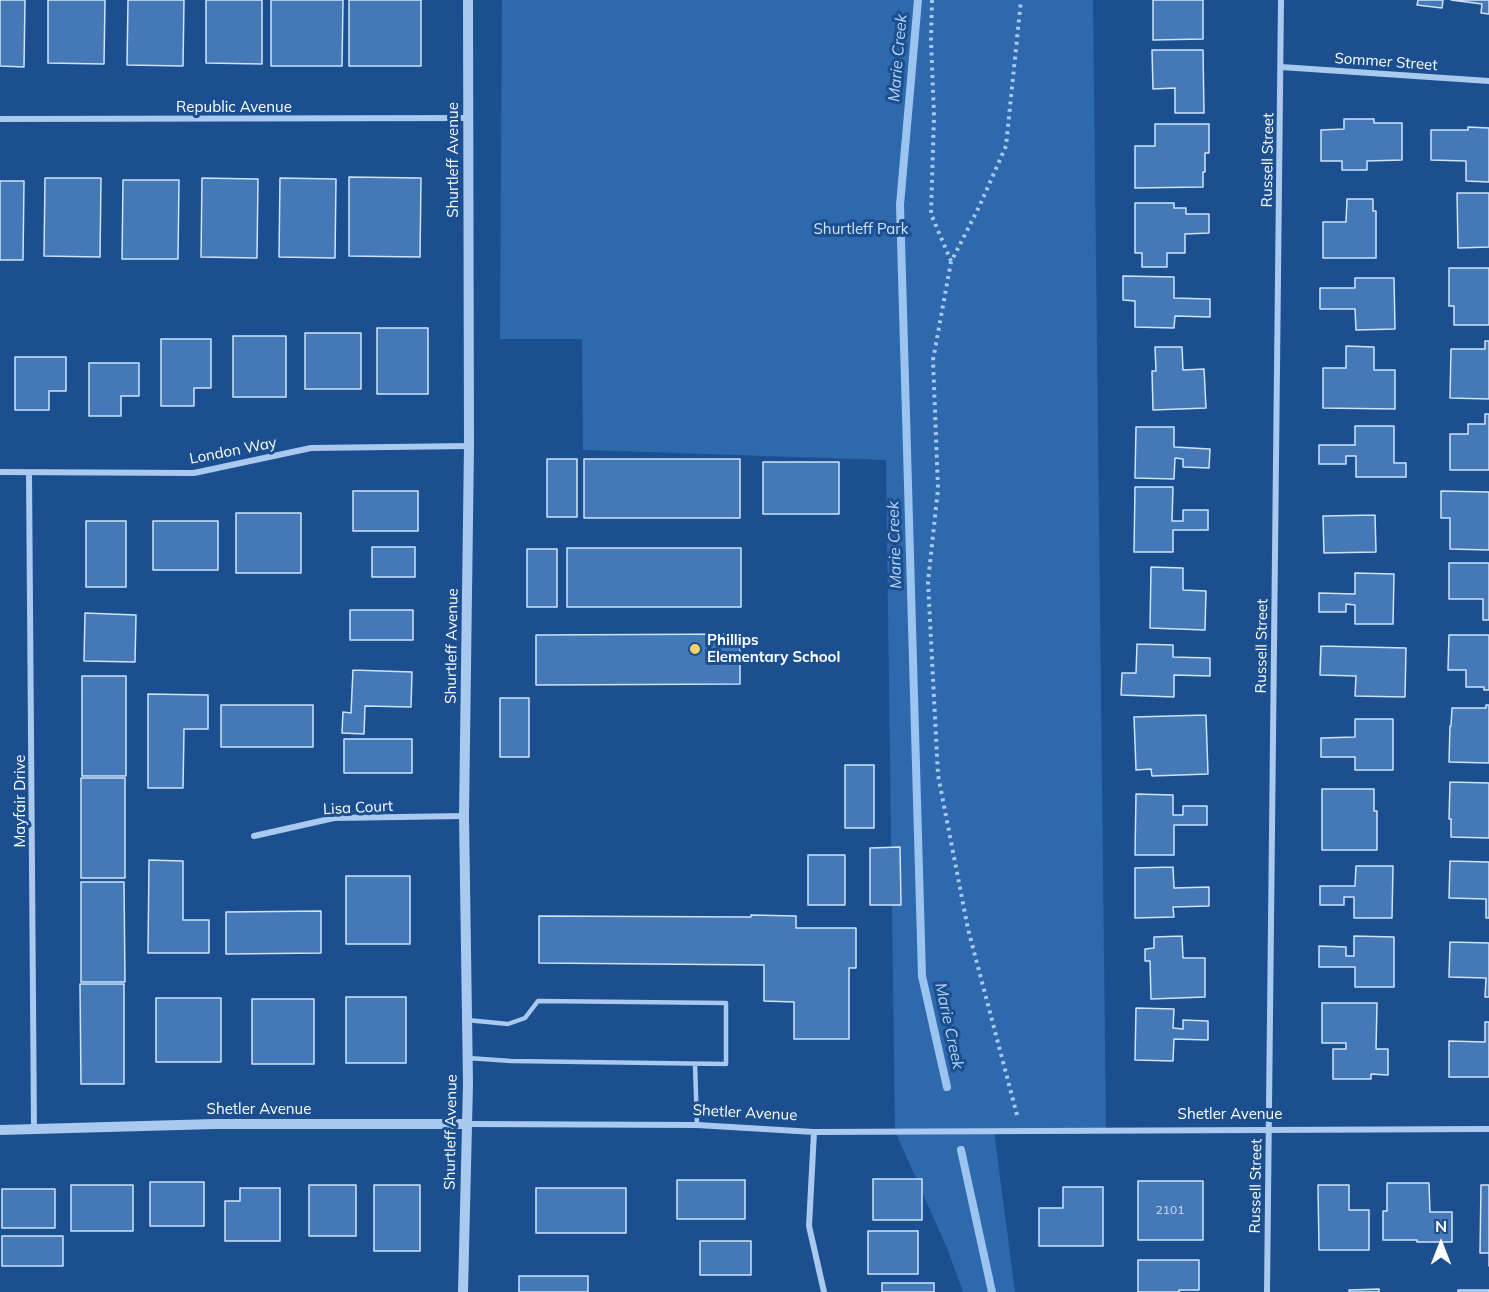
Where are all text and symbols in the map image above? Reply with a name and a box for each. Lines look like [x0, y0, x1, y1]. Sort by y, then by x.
water label: Marie Creek [885, 13, 911, 103]
street label: Sommer Street [1334, 49, 1438, 75]
street label: Republic Avenue [176, 98, 292, 116]
street label: Shurtleff Avenue [444, 102, 462, 218]
street label: Russell Street [1258, 113, 1278, 207]
park label: Shurtleff Park [814, 220, 908, 238]
street label: London Way [188, 434, 278, 468]
water label: Marie Creek [884, 501, 906, 589]
street label: Shurtleff Avenue [442, 588, 462, 704]
street label: Russell Street [1252, 599, 1272, 693]
place label: Phillips Elementary School [707, 631, 840, 666]
marker: Phillips Elementary School [688, 642, 702, 656]
street label: Mayfair Drive [11, 754, 29, 848]
street label: Lisa Court [323, 797, 393, 819]
water label: Marie Creek [930, 981, 968, 1071]
street label: Shurtleff Avenue [441, 1074, 461, 1190]
street label: Shetler Avenue [207, 1100, 311, 1118]
street label: Shetler Avenue [692, 1101, 798, 1125]
street label: Shetler Avenue [1178, 1105, 1282, 1123]
street label: Russell Street [1246, 1139, 1266, 1233]
house number: 2101 [1156, 1203, 1184, 1217]
north arrow [1411, 1214, 1471, 1274]
text: N [1435, 1216, 1447, 1236]

